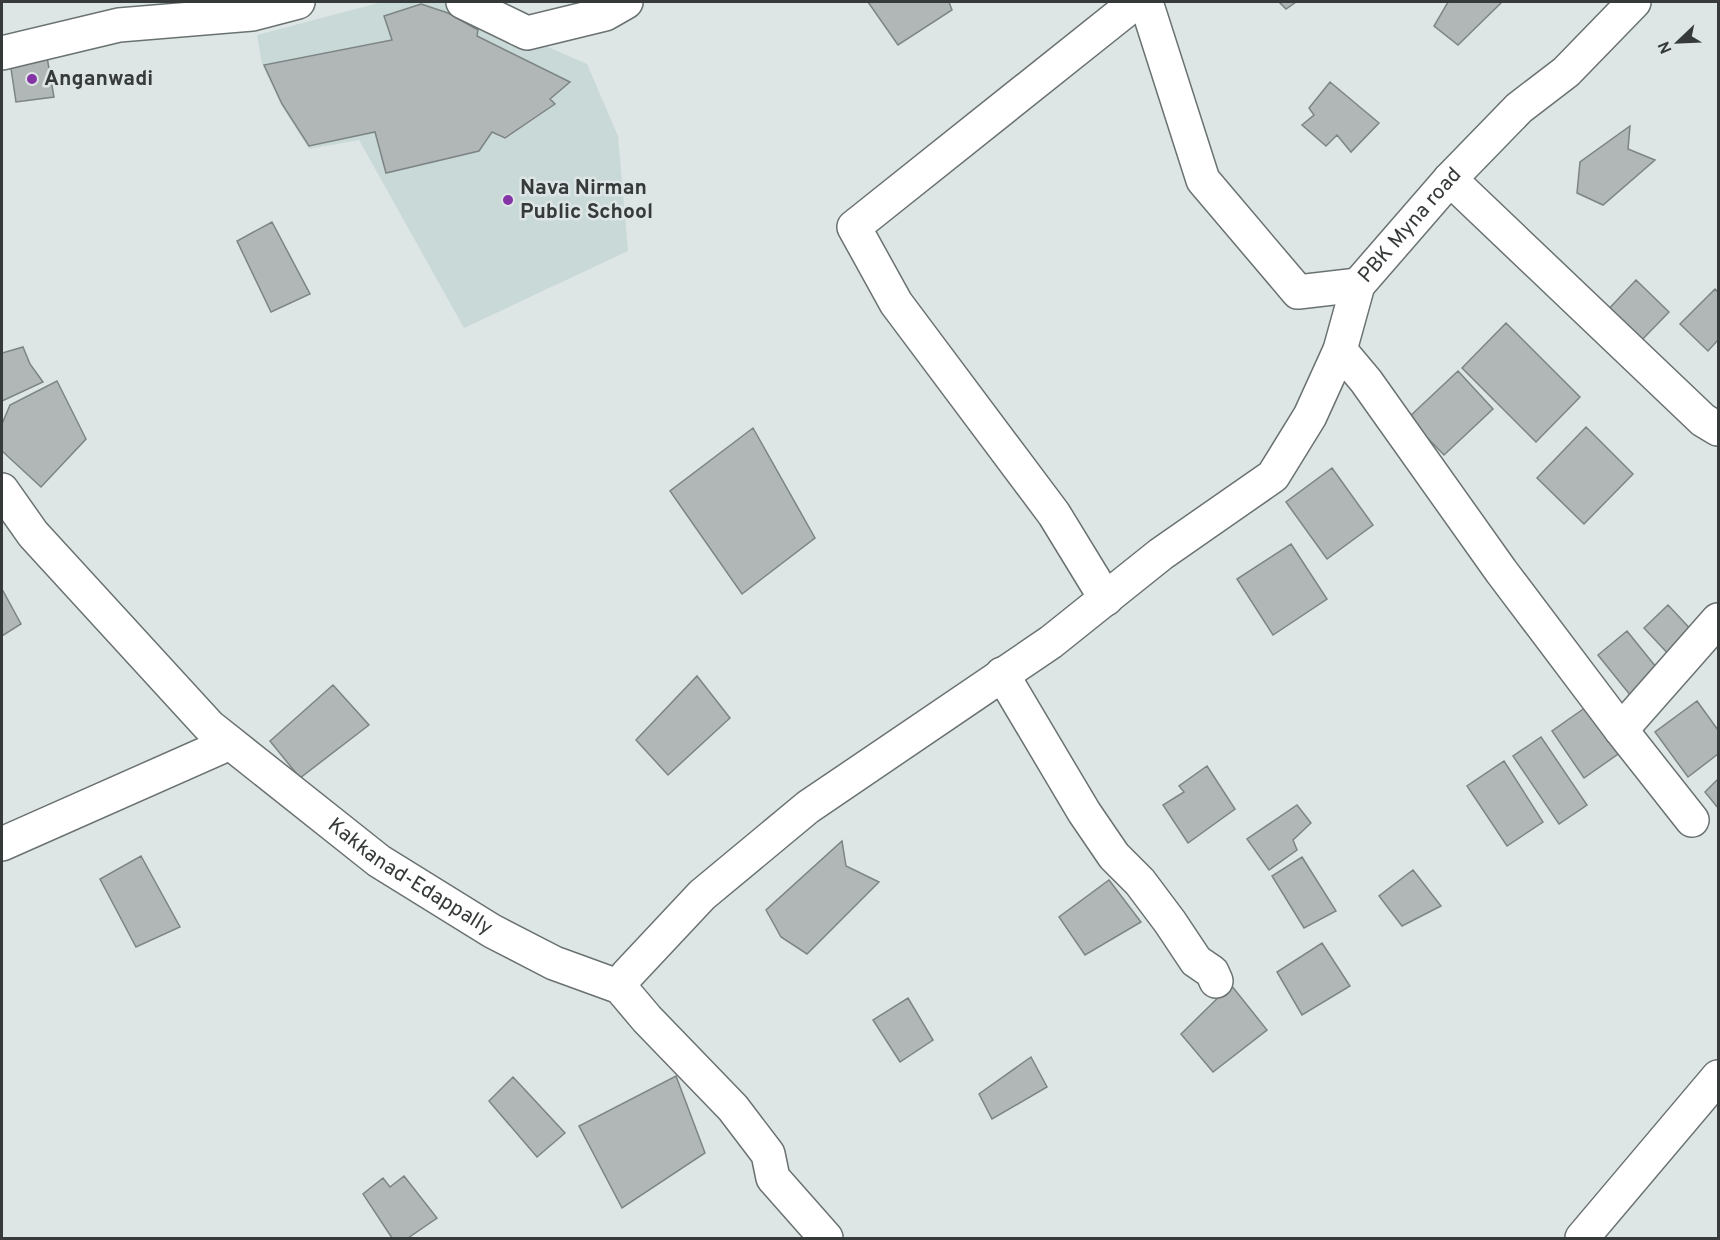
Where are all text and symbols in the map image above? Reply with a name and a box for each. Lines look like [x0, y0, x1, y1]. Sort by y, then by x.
north arrow [1648, 12, 1708, 72]
text: N [1655, 38, 1677, 56]
place label: Anganwadi [44, 66, 153, 93]
marker: Anganwadi [25, 72, 39, 86]
street label: PBK Myna road [1352, 162, 1467, 289]
place label: Nava Nirman Public School [520, 175, 653, 226]
marker: Nava Nirman Public School [501, 193, 515, 207]
street label: Kakkanad-Edappally [322, 812, 498, 942]

